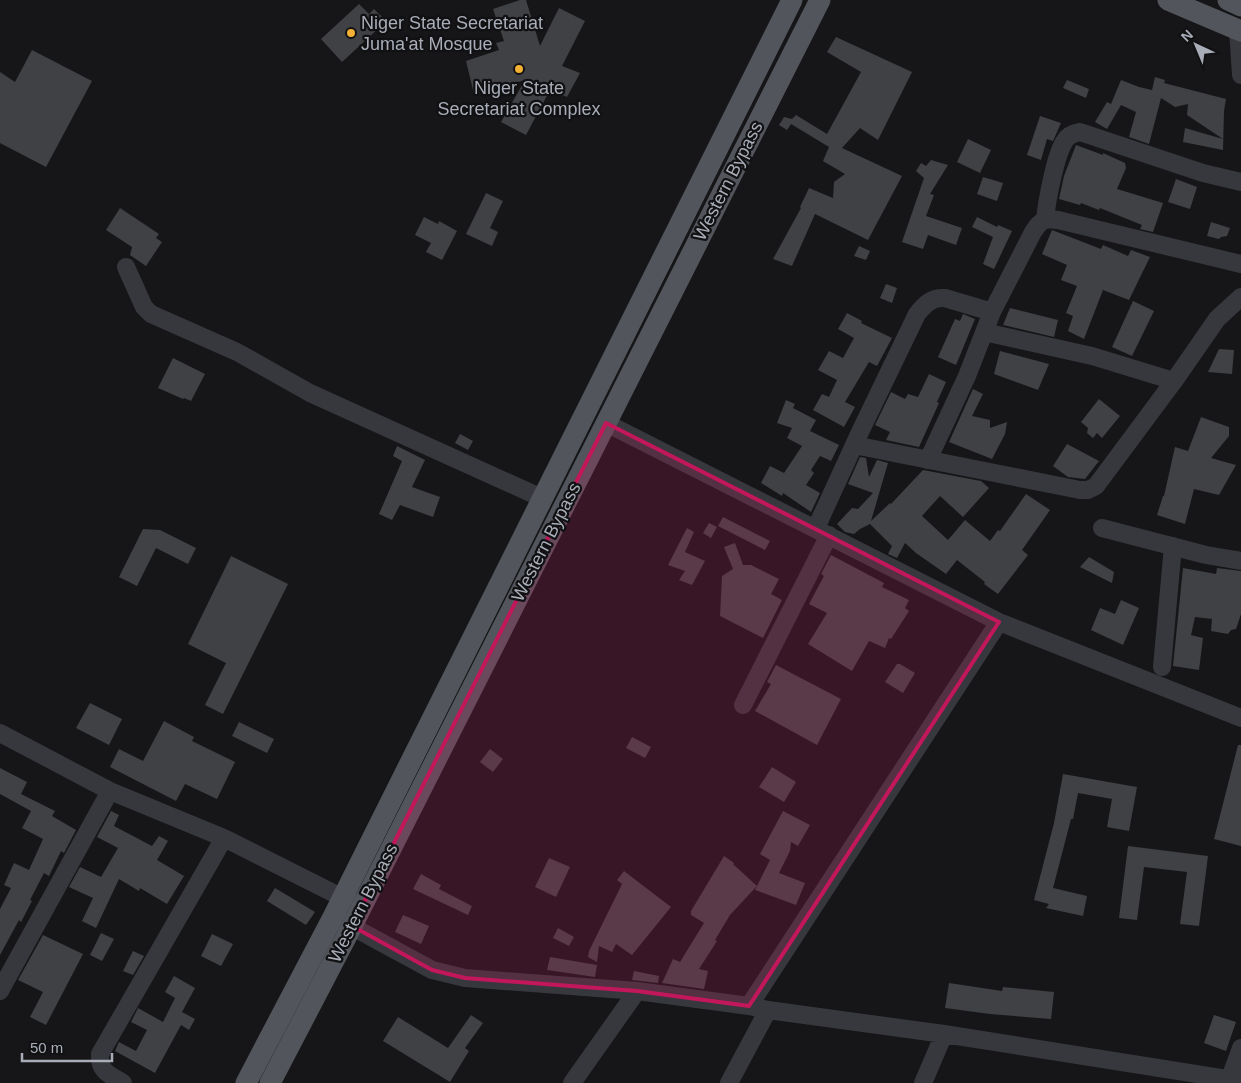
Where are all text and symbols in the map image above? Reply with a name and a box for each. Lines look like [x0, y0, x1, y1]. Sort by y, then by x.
place label: Niger State Secretariat Juma'at Mosque [361, 13, 543, 54]
north arrow [1171, 20, 1221, 70]
text: N [1178, 26, 1196, 45]
marker: Niger State Secretariat Juma'at Mosque [345, 27, 357, 39]
marker: Niger State Secretariat Complex [513, 63, 525, 75]
place label: Niger State Secretariat Complex [437, 78, 601, 119]
street label: Western Bypass [689, 118, 767, 244]
street label: Western Bypass [507, 479, 585, 605]
street label: Western Bypass [324, 840, 402, 966]
scale bar [22, 1030, 112, 1062]
text: 50 m [30, 1039, 63, 1056]

